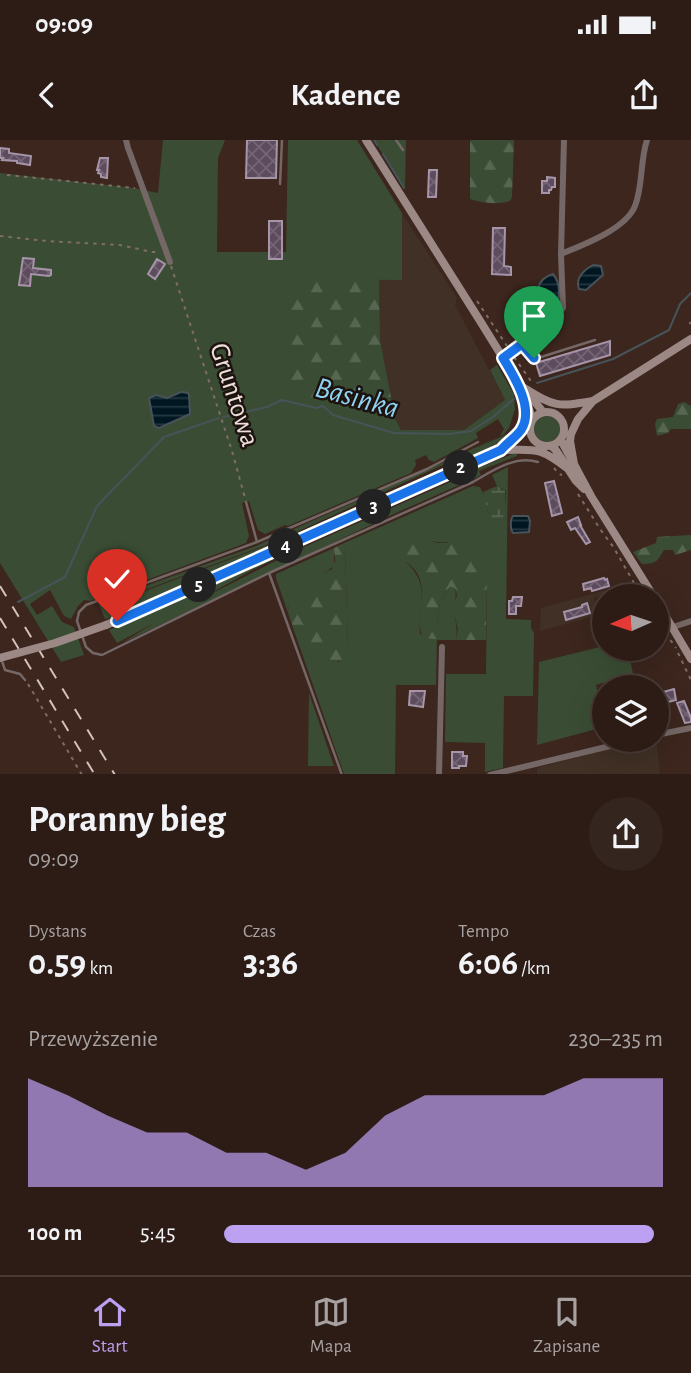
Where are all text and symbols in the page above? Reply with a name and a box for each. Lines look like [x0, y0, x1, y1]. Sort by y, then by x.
text: 09:09 [35, 11, 93, 37]
icon: back [28, 76, 66, 114]
icon: share [625, 76, 663, 114]
text: Kadence [290, 79, 401, 111]
pin [504, 286, 564, 358]
icon: arrive [515, 297, 553, 335]
street label: Gruntowa [204, 340, 264, 450]
water label: Basinka [312, 372, 402, 424]
pin: 2 [444, 450, 478, 486]
text: 2 [456, 458, 465, 477]
pin: 3 [356, 490, 392, 524]
text: 3 [369, 497, 378, 516]
pin: 4 [268, 528, 304, 564]
text: 4 [281, 536, 290, 555]
pin [87, 549, 147, 621]
icon: check [98, 560, 136, 598]
pin: 5 [182, 568, 216, 602]
text: 5 [194, 575, 203, 594]
north arrow [592, 584, 668, 662]
map controls [592, 584, 669, 752]
button: layers [592, 675, 669, 752]
button: share [589, 797, 663, 871]
text: Poranny bieg [28, 801, 226, 839]
text: 09:09 [28, 848, 79, 871]
text: Dystans [28, 922, 87, 941]
text: Czas [243, 922, 276, 941]
text: Tempo [458, 922, 509, 941]
text: 0.59 [28, 946, 86, 981]
text: 3:36 [243, 946, 298, 981]
text: 6:06 [458, 946, 518, 981]
text: km [86, 959, 113, 978]
text: /km [518, 959, 551, 978]
text: Przewyższenie [28, 1028, 158, 1051]
text: 230–235 m [568, 1028, 663, 1051]
text: 100 m [28, 1222, 82, 1245]
text: 5:45 [140, 1222, 176, 1245]
tab: Start [91, 1293, 129, 1358]
tab: Mapa [310, 1293, 352, 1358]
tab: Zapisane [533, 1293, 600, 1358]

